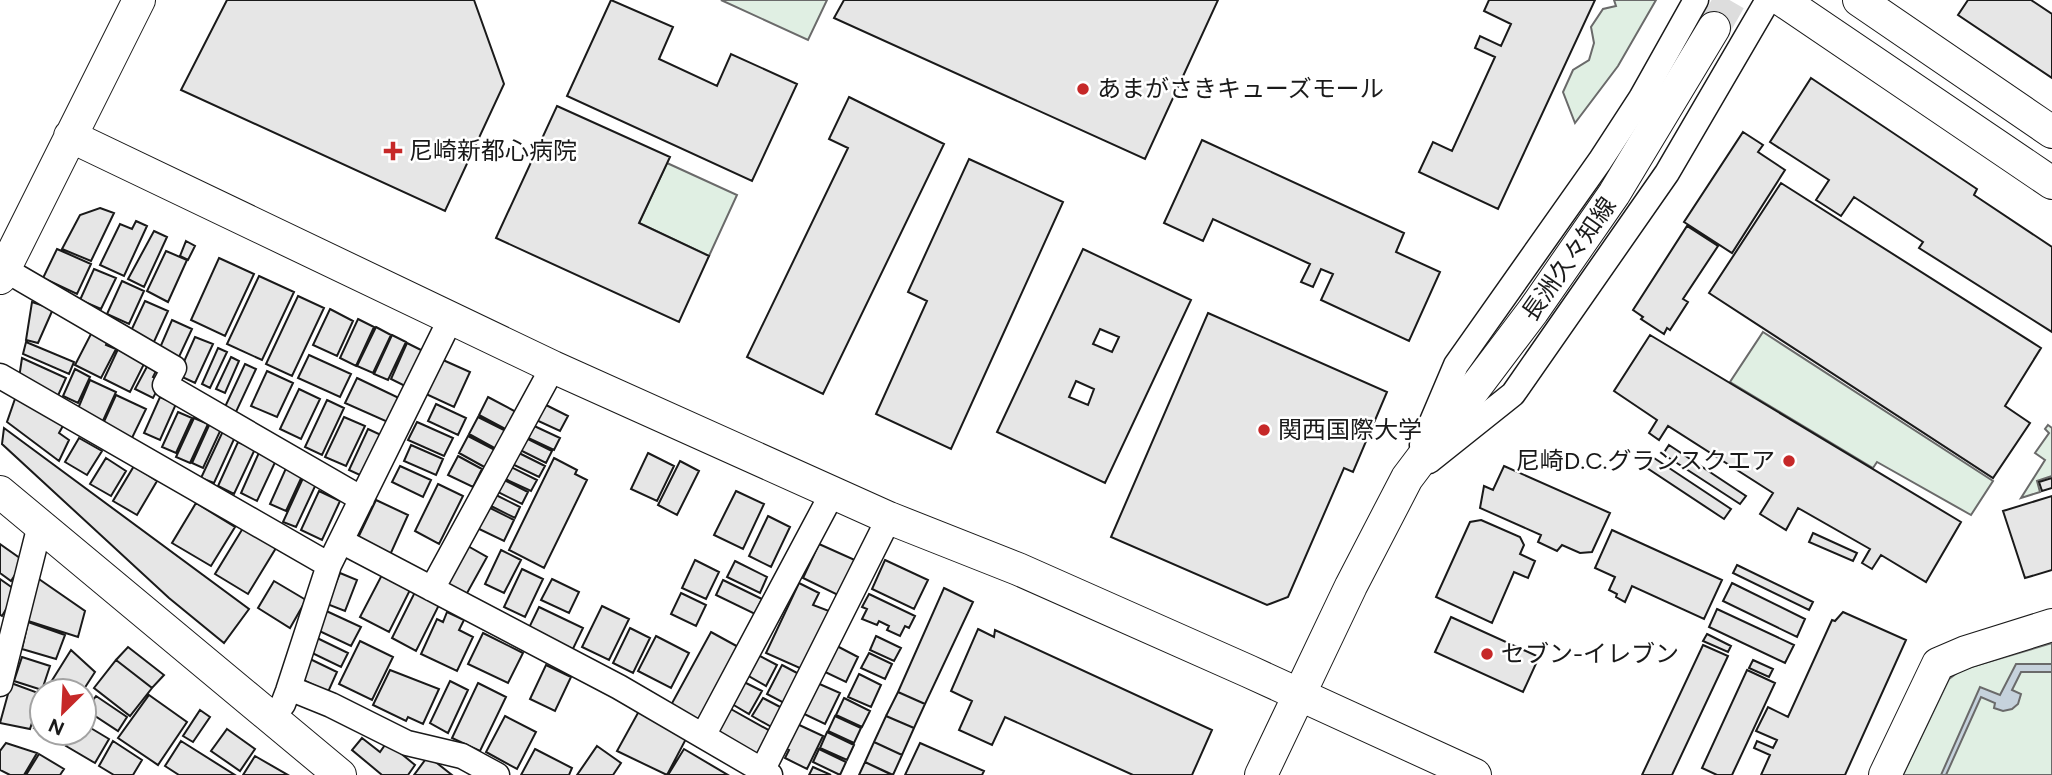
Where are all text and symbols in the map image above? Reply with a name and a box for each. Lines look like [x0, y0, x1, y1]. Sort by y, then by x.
place label: あまがさきキューズモール [1097, 74, 1384, 103]
marker: あまがさきキューズモール [1075, 81, 1091, 97]
place label: 尼崎新都心病院 [409, 136, 577, 165]
marker: 尼崎新都心病院 [383, 141, 403, 161]
street label: 長洲久々知線 [1515, 191, 1622, 326]
place label: 関西国際大学 [1278, 415, 1422, 444]
marker: 関西国際大学 [1256, 422, 1272, 438]
place label: 尼崎D.C.グランスクエア [1516, 446, 1775, 475]
marker: 尼崎D.C.グランスクエア [1781, 453, 1797, 469]
place label: セブン-イレブン [1501, 639, 1679, 668]
marker: セブン-イレブン [1479, 646, 1495, 662]
north arrow [28, 677, 98, 747]
text: N [45, 714, 68, 741]

